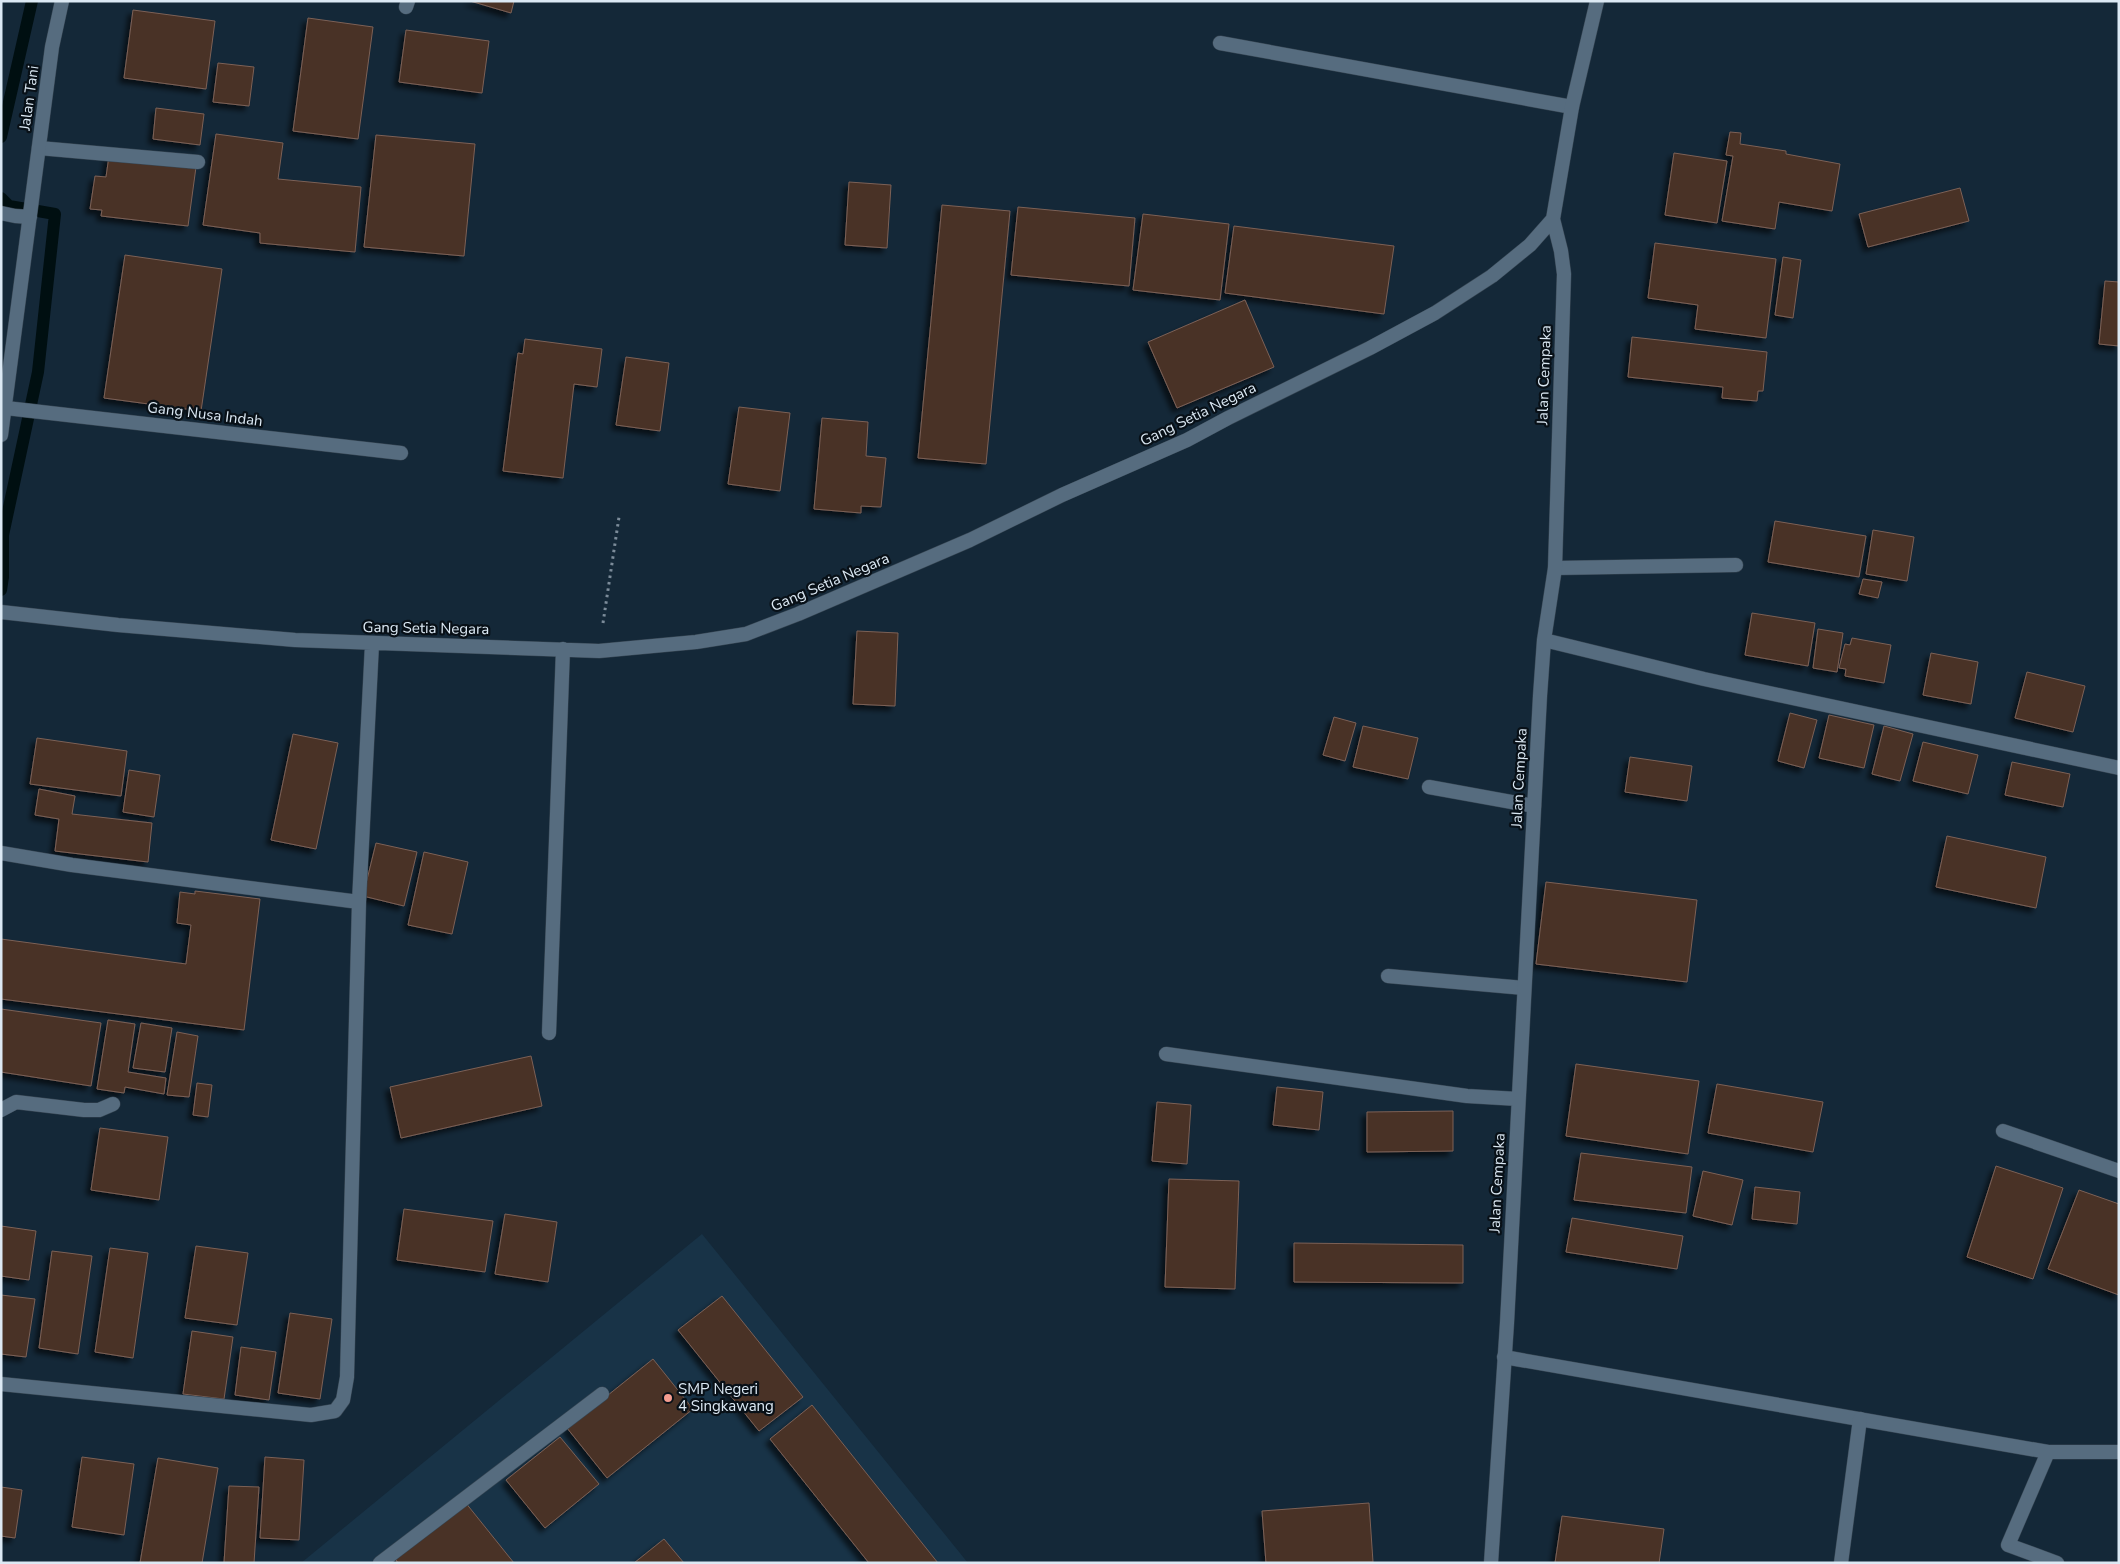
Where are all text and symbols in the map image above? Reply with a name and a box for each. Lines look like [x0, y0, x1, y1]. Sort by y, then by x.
street label: Jalan Tani [14, 64, 43, 133]
street label: Jalan Cempaka [1532, 325, 1556, 426]
street label: Gang Setia Negara [1137, 377, 1259, 451]
street label: Gang Nusa Indah [146, 397, 264, 431]
street label: Gang Setia Negara [768, 548, 892, 616]
street label: Gang Setia Negara [362, 617, 490, 639]
street label: Jalan Cempaka [1506, 728, 1532, 829]
street label: Jalan Cempaka [1484, 1133, 1510, 1234]
place label: SMP Negeri 4 Singkawang [678, 1379, 774, 1416]
marker: SMP Negeri 4 Singkawang [662, 1392, 674, 1404]

